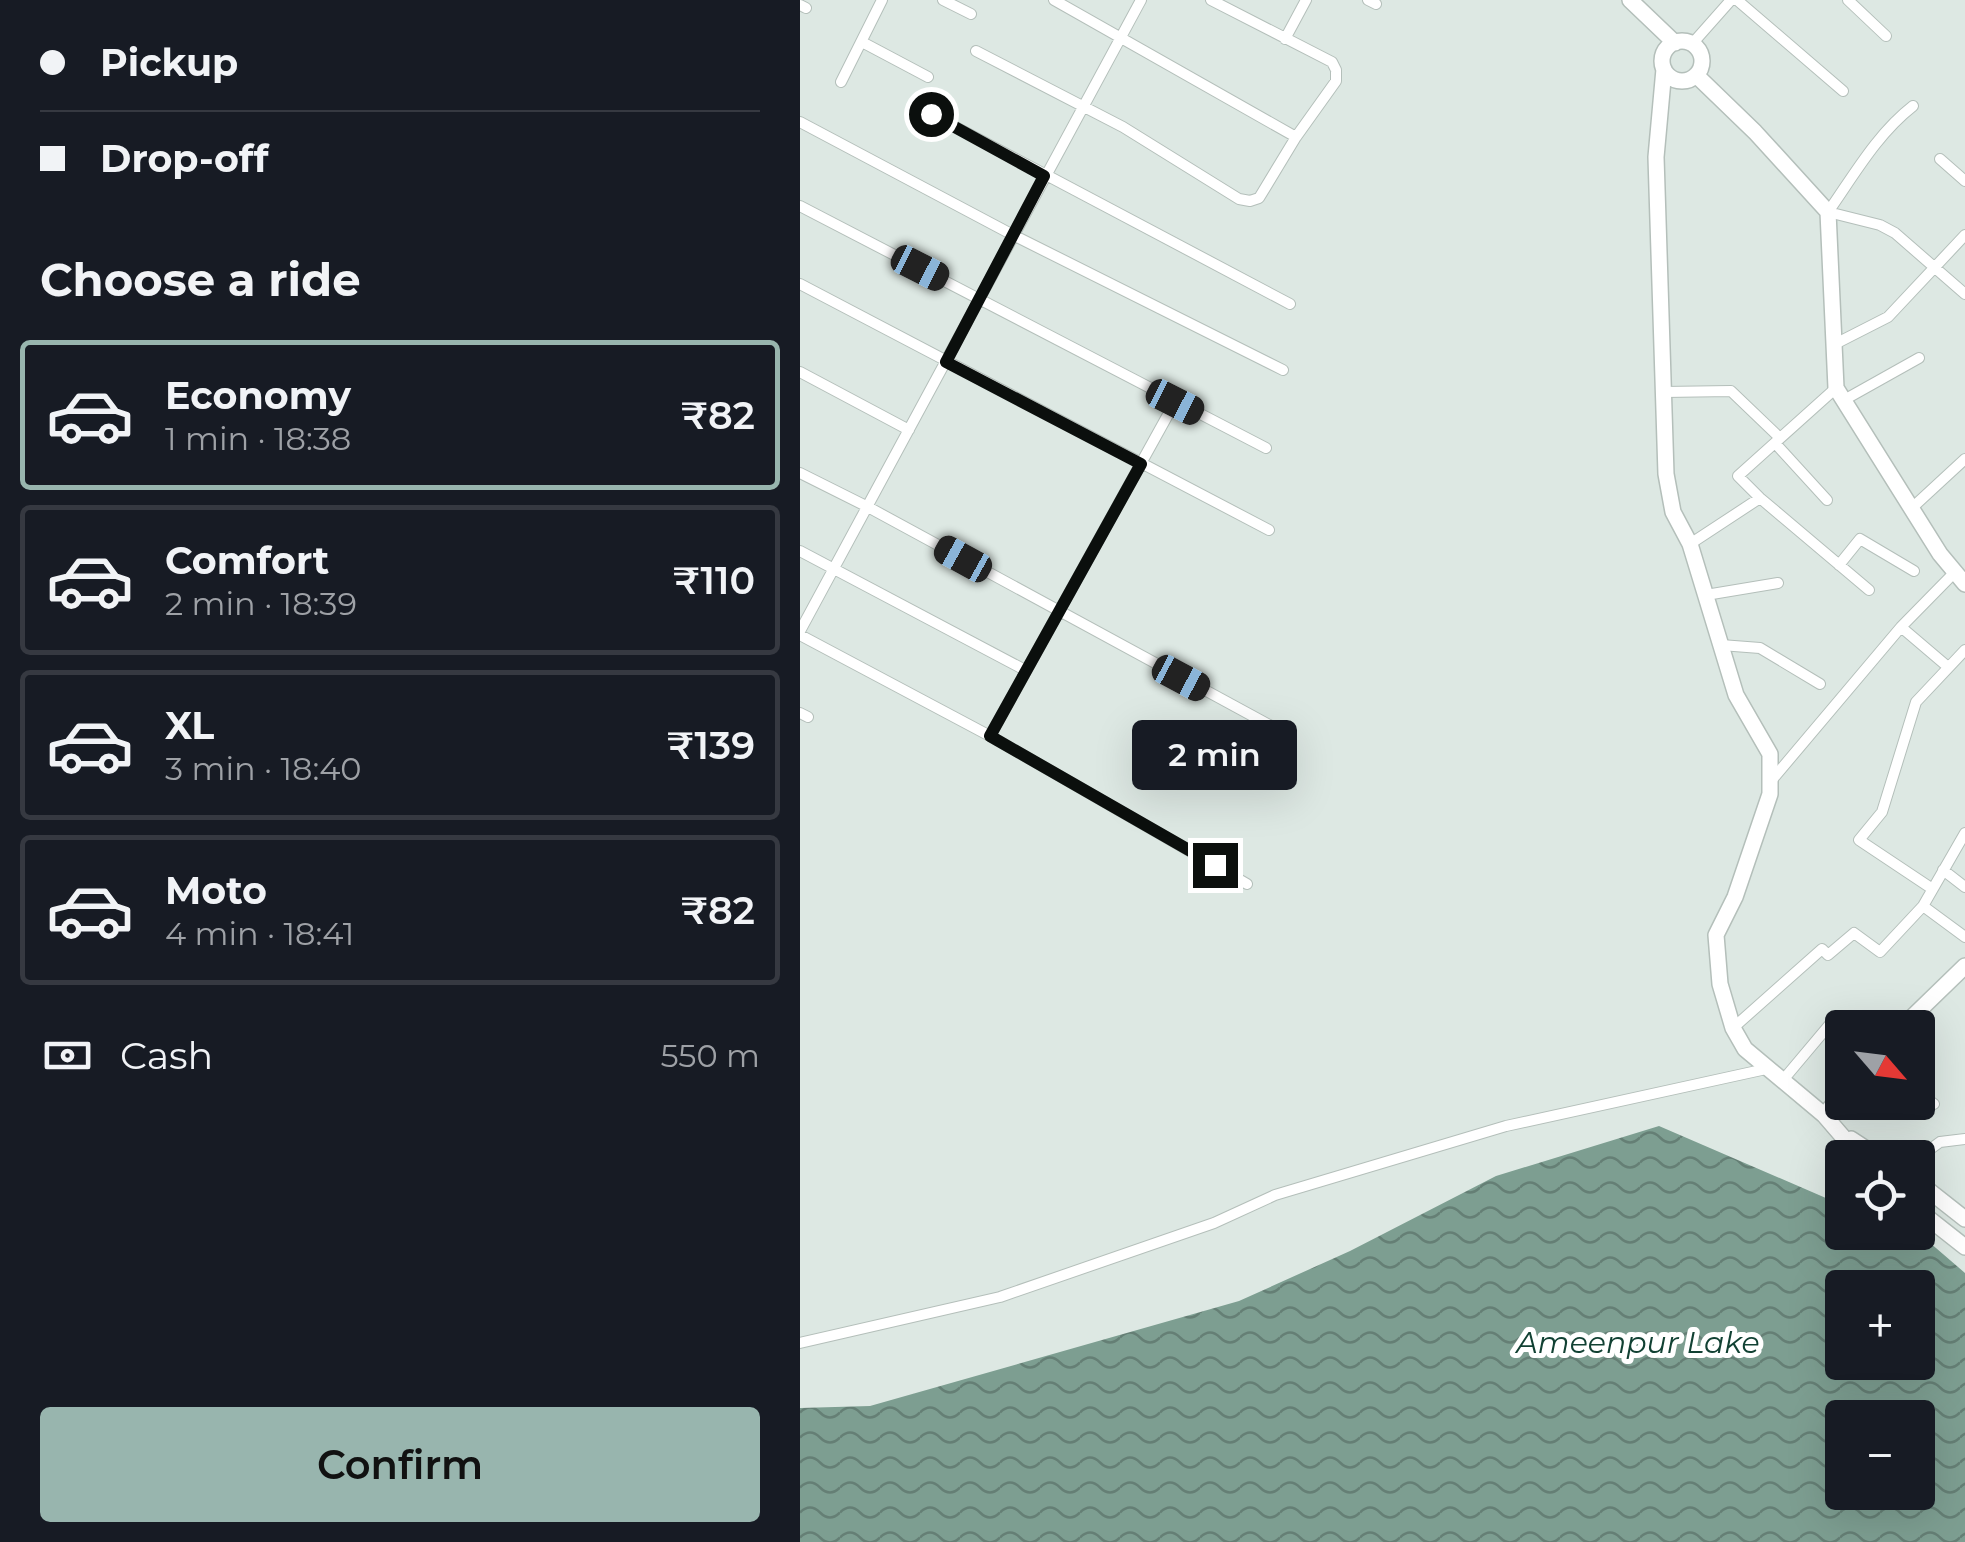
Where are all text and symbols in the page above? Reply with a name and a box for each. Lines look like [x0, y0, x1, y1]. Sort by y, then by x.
text: Pickup [100, 39, 238, 86]
route start [909, 92, 954, 137]
text: Drop-off [100, 135, 269, 182]
car [886, 241, 954, 295]
text: Choose a ride [40, 252, 361, 307]
icon: car [45, 370, 135, 460]
text: Economy [165, 372, 351, 419]
car [1141, 375, 1209, 429]
text: ₹82 [681, 392, 755, 439]
text: 1 min · 18:38 [165, 419, 351, 458]
car [929, 531, 997, 587]
icon: car [45, 535, 135, 625]
text: Comfort [165, 537, 329, 584]
text: ₹110 [673, 557, 755, 604]
text: 2 min · 18:39 [165, 584, 357, 623]
car [1147, 651, 1215, 705]
icon: car [45, 700, 135, 790]
text: XL [165, 702, 214, 749]
callout: 2 min [1132, 720, 1298, 790]
text: ₹139 [667, 722, 755, 769]
text: 2 min [1168, 735, 1261, 774]
text: 3 min · 18:40 [165, 749, 362, 788]
route end [1193, 843, 1238, 888]
icon: car [45, 865, 135, 955]
text: Moto [165, 867, 267, 914]
text: ₹82 [681, 887, 755, 934]
text: 4 min · 18:41 [165, 914, 354, 953]
north arrow [1825, 1010, 1935, 1120]
map controls [1825, 1010, 1935, 1510]
icon: cash [40, 1028, 95, 1083]
text: Cash [120, 1032, 213, 1079]
text: 550 m [660, 1036, 760, 1075]
button: locate [1825, 1140, 1935, 1250]
button: + [1825, 1270, 1935, 1380]
water label: Ameenpur Lake [1514, 1324, 1760, 1361]
button: − [1825, 1400, 1935, 1510]
button: Confirm [40, 1407, 760, 1522]

